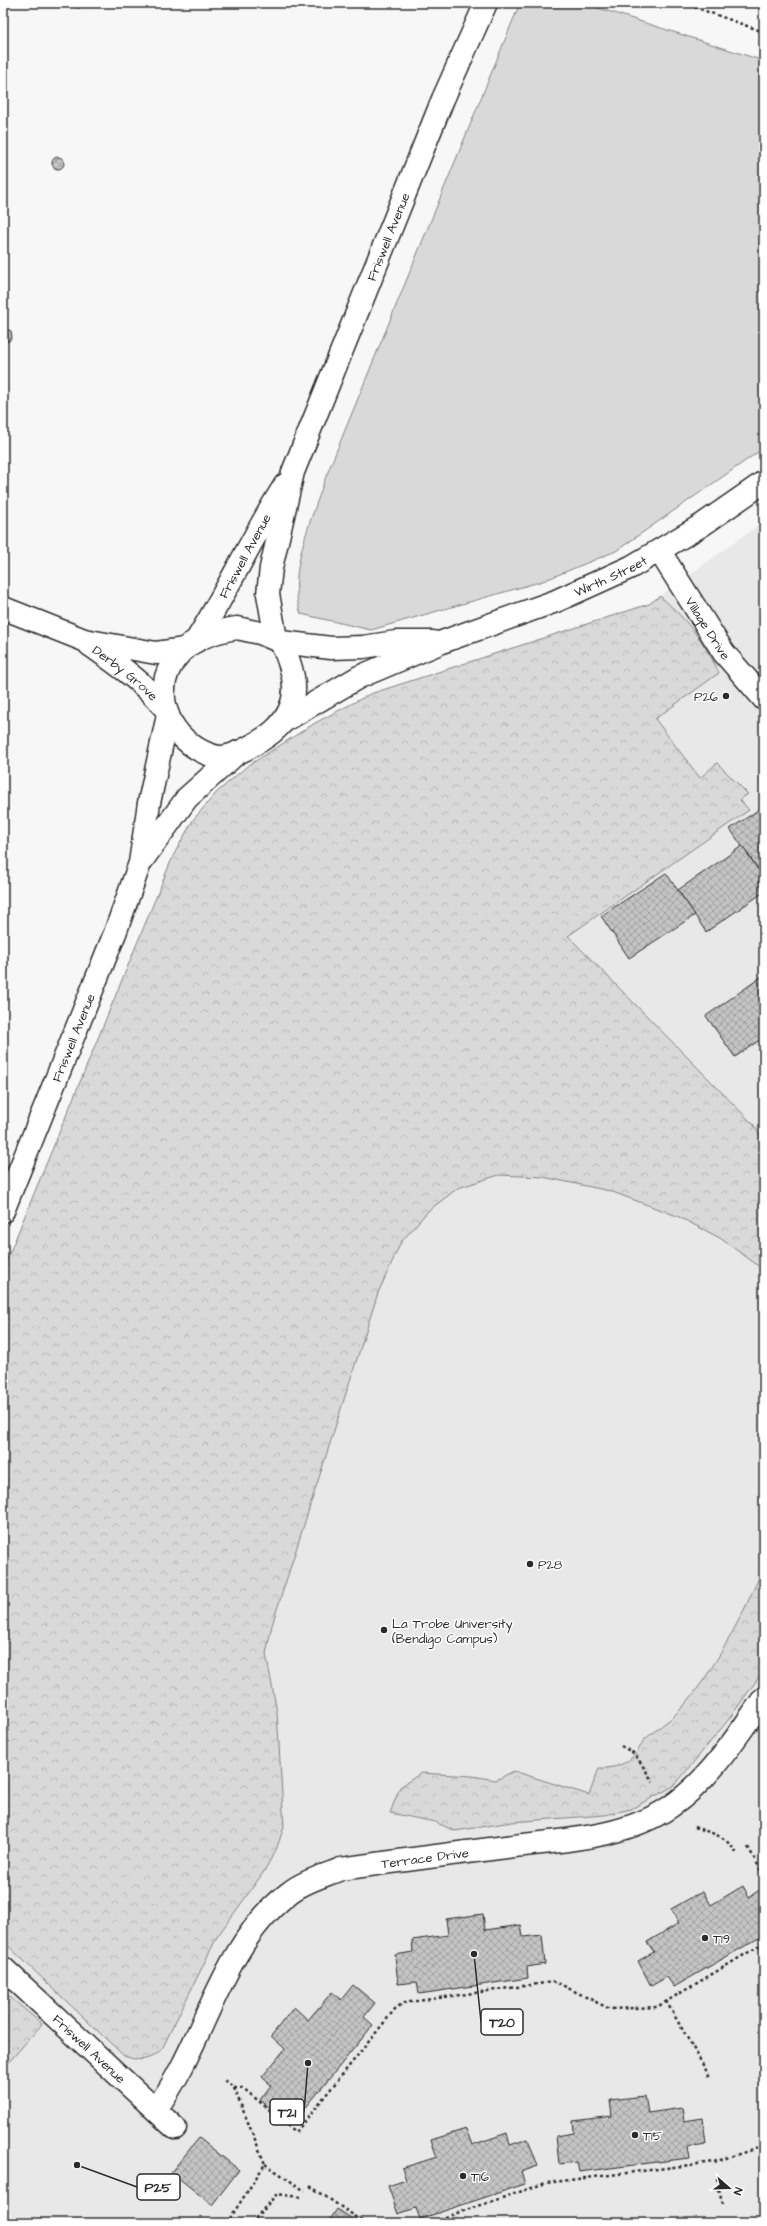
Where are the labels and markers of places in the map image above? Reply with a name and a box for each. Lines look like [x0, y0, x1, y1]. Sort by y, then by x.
place label: P26 [694, 688, 718, 706]
marker: P26 [721, 691, 731, 701]
place label: P28 [538, 1556, 563, 1574]
marker: P28 [525, 1559, 535, 1569]
place label: La Trobe University (Bendigo Campus) [392, 1615, 513, 1649]
marker: La Trobe University (Bendigo Campus) [379, 1625, 389, 1635]
place label: T19 [713, 1930, 730, 1948]
marker: T19 [700, 1933, 710, 1943]
callout: T20 [481, 2009, 523, 2035]
callout: T21 [270, 2099, 304, 2125]
place label: T15 [643, 2127, 662, 2145]
marker: T15 [630, 2130, 640, 2140]
place label: T16 [471, 2168, 489, 2186]
marker: T16 [458, 2171, 468, 2181]
callout: P25 [137, 2174, 180, 2200]

